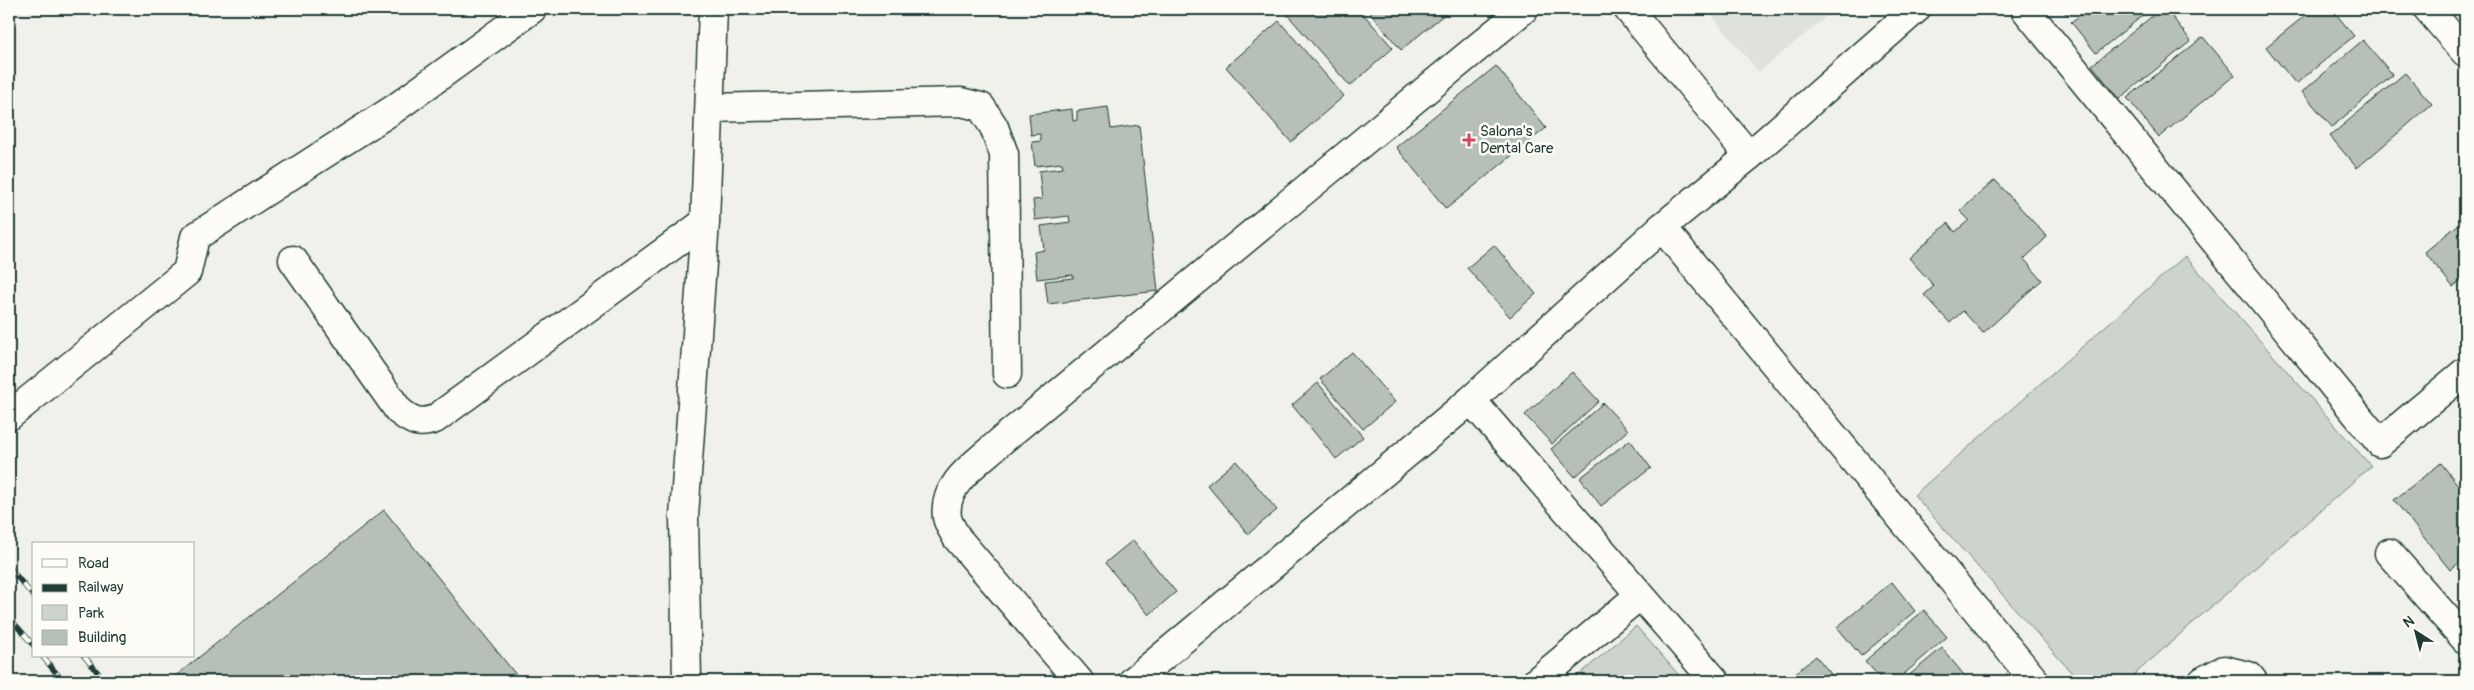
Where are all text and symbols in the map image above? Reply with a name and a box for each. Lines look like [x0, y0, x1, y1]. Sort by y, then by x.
place label: Salona's Dental Care [1480, 122, 1554, 158]
marker: Salona's Dental Care [1462, 133, 1476, 147]
legend [32, 542, 195, 658]
text: Road [78, 554, 109, 573]
text: Railway [78, 578, 124, 597]
text: Park [78, 604, 105, 623]
north arrow [2392, 608, 2442, 658]
text: N [2400, 612, 2417, 632]
text: Building [78, 628, 126, 647]

